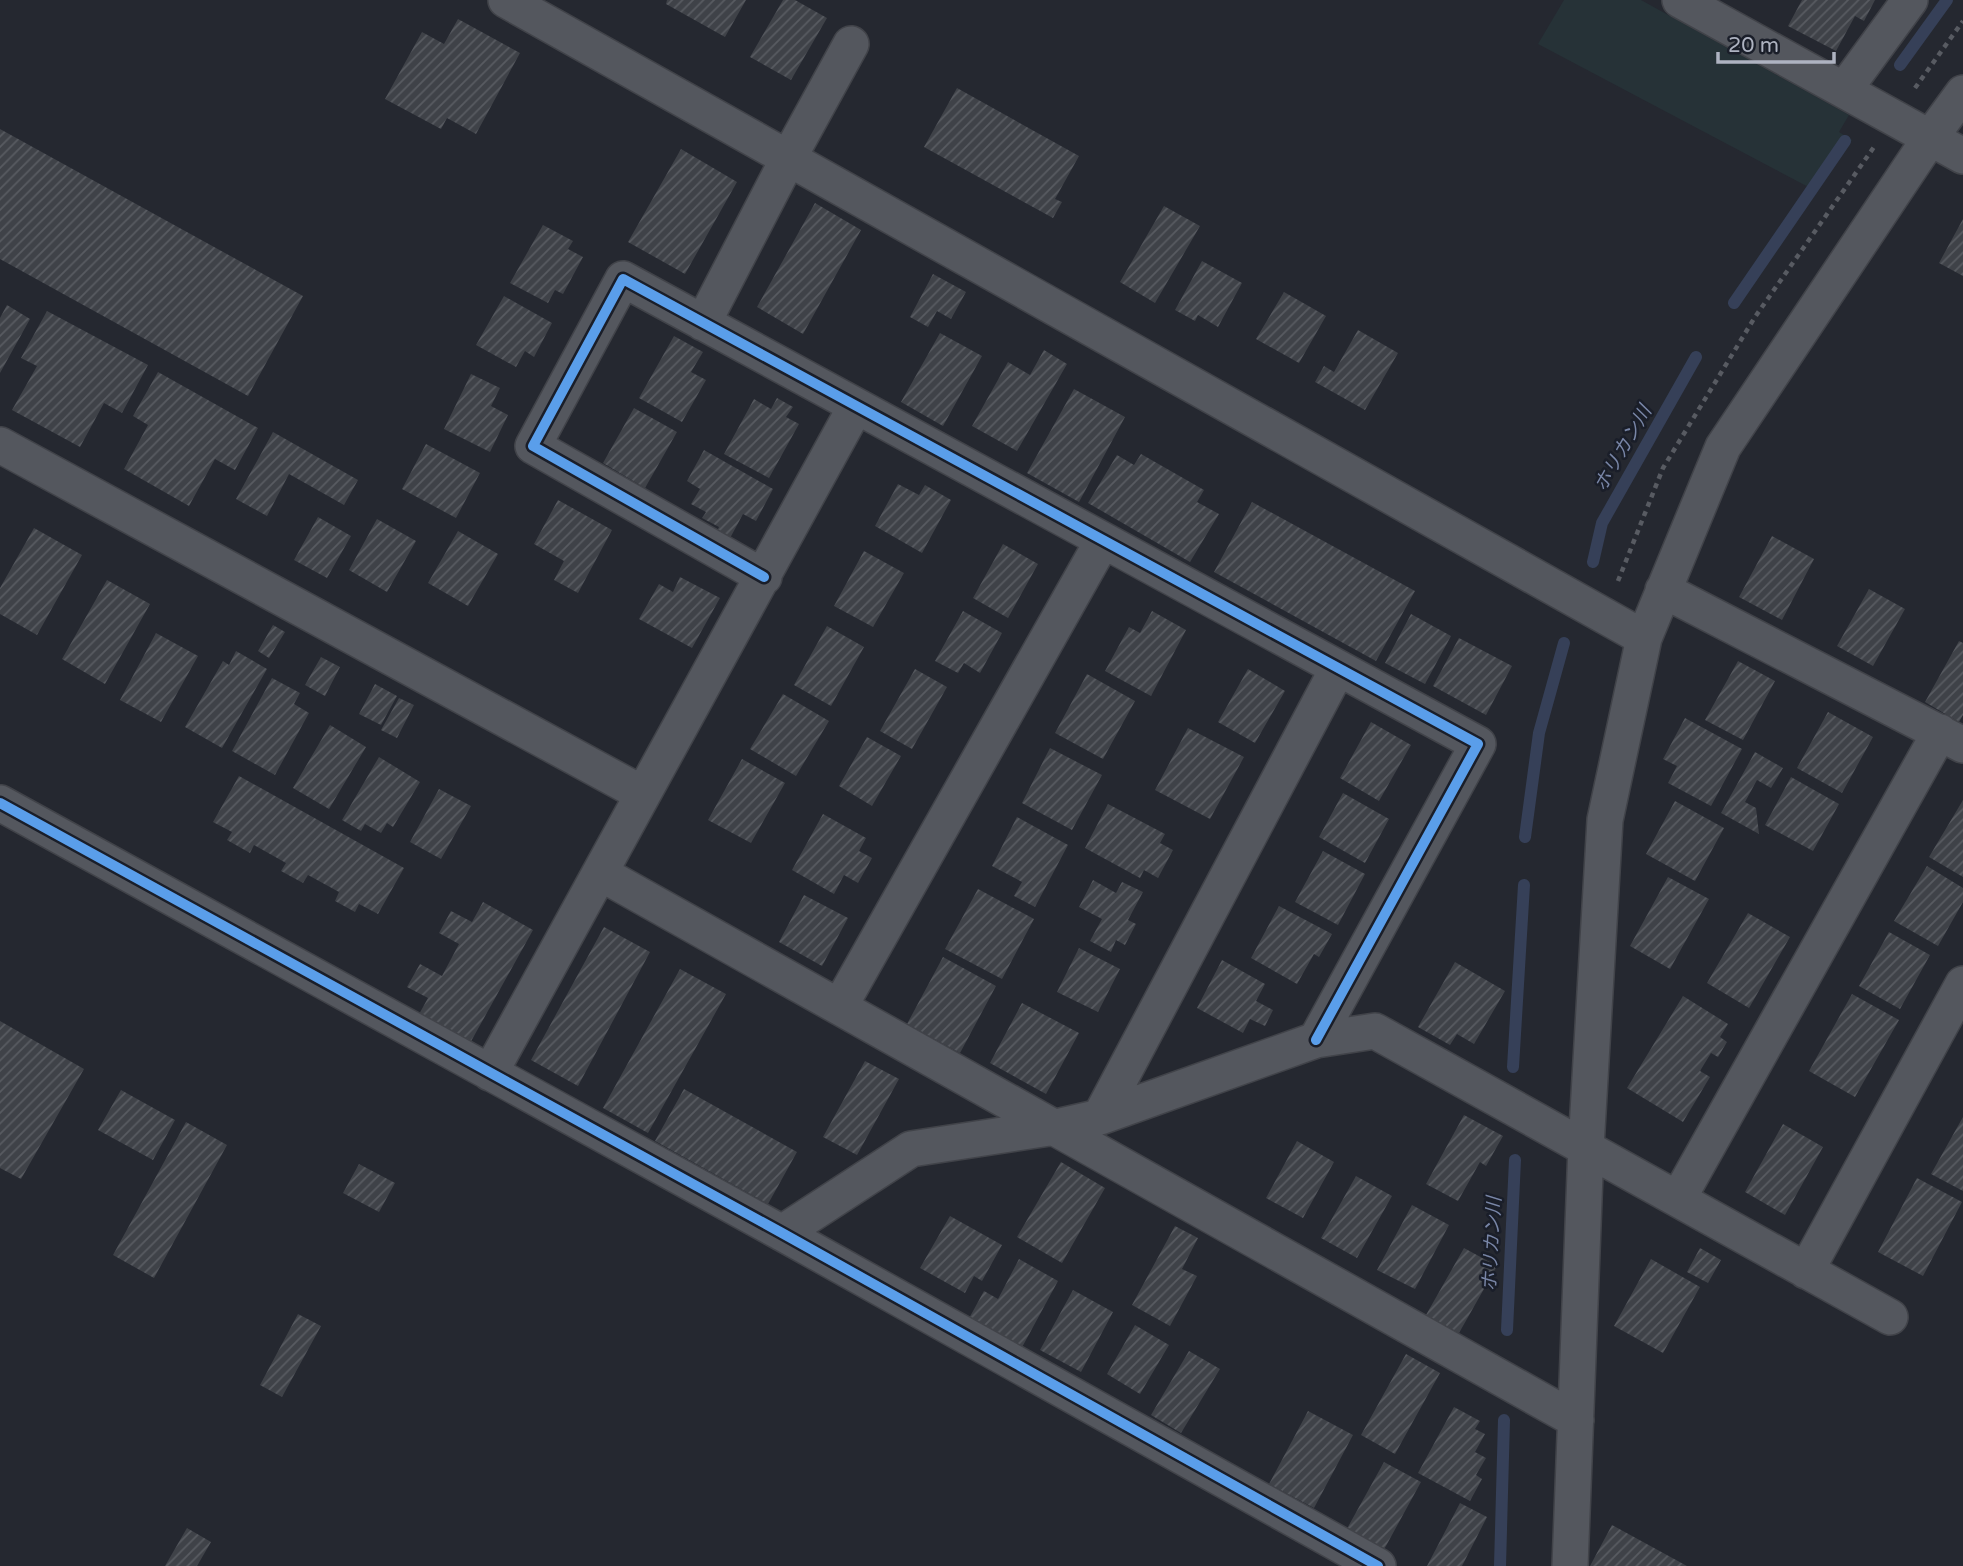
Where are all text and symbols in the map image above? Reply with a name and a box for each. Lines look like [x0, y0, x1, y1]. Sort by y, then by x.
scale bar [1718, 21, 1834, 65]
text: 20 m [1728, 33, 1779, 58]
water label: ホリカン川 [1590, 400, 1657, 495]
water label: ホリカン川 [1479, 1194, 1506, 1292]

